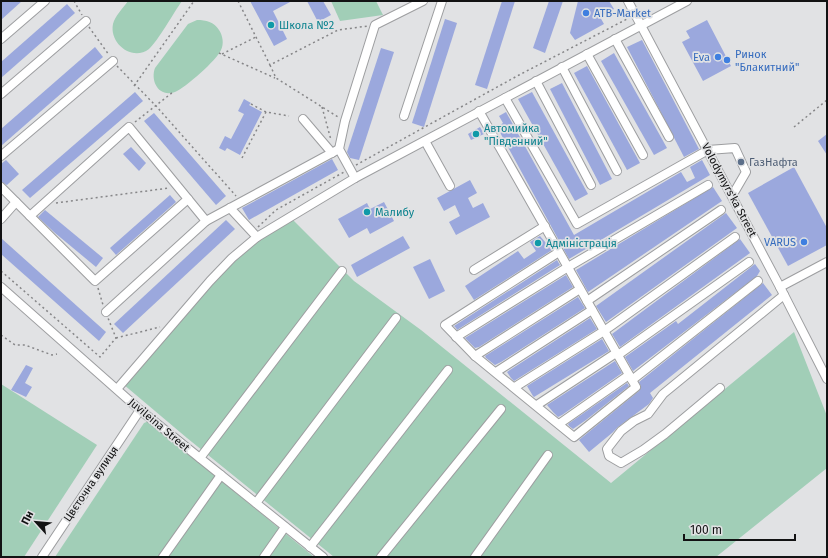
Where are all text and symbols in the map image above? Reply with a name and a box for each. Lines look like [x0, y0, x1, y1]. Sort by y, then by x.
place label: ATB-Market [594, 7, 651, 20]
marker: ATB-Market [581, 8, 591, 18]
place label: Школа №2 [279, 19, 334, 32]
marker: Школа №2 [266, 20, 276, 30]
place label: Ринок "Блакитний" [735, 48, 799, 74]
place label: Eva [693, 51, 710, 64]
marker: Eva [713, 52, 723, 62]
marker: Ринок "Блакитний" [722, 55, 732, 65]
place label: Автомийка "Південний" [484, 122, 548, 148]
marker: Автомийка "Південний" [471, 129, 481, 139]
street label: Volodymyrs'ka Street [699, 141, 759, 239]
place label: ГазНафта [749, 156, 798, 169]
marker: ГазНафта [736, 157, 746, 167]
place label: Малибу [375, 206, 415, 219]
marker: Малибу [362, 207, 372, 217]
place label: VARUS [764, 236, 796, 249]
place label: Адміністрація [546, 237, 617, 250]
marker: VARUS [799, 237, 809, 247]
marker: Адміністрація [533, 238, 543, 248]
street label: Juvileina Street [126, 396, 192, 454]
street label: Цвєточна вулиця [61, 444, 121, 524]
north arrow [16, 502, 56, 542]
text: Пн [19, 509, 36, 527]
scale bar [684, 516, 795, 542]
text: 100 m [690, 523, 722, 537]

